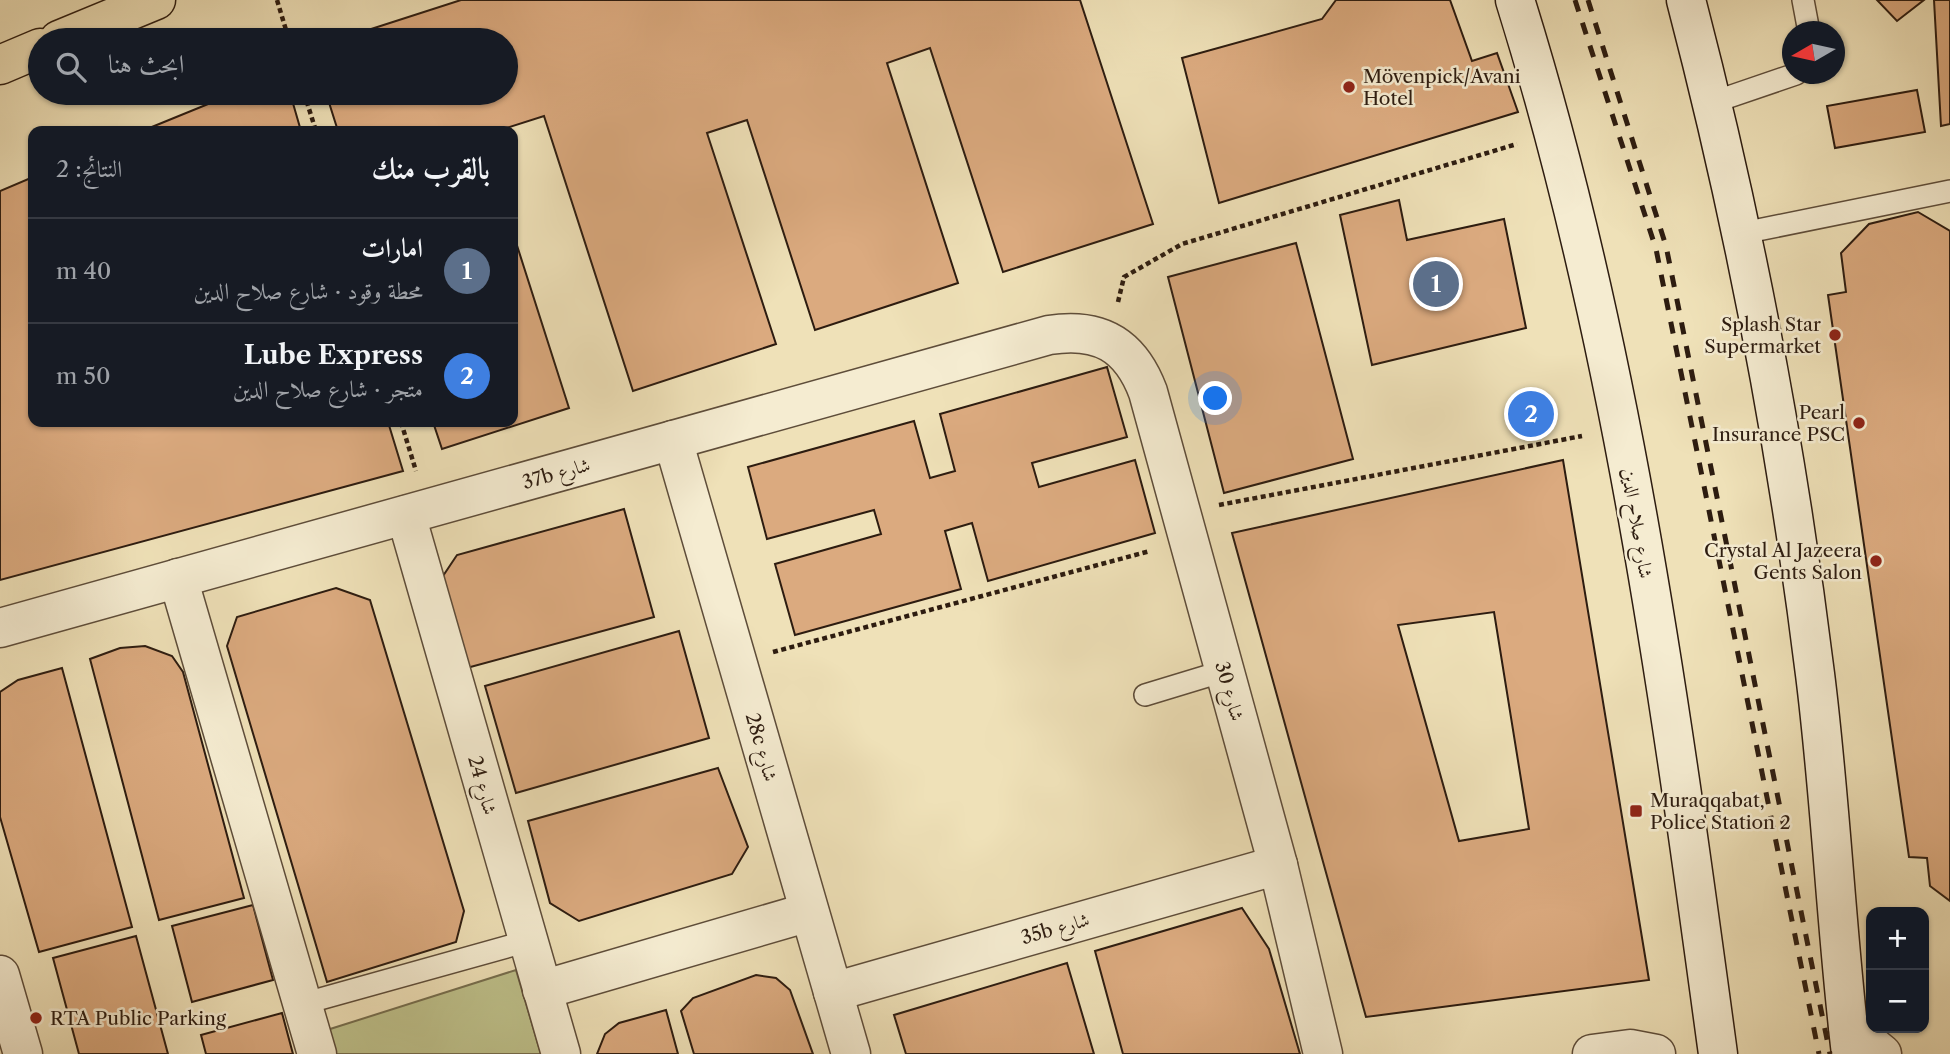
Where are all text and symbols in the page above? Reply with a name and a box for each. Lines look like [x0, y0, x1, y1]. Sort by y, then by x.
north arrow [1782, 21, 1845, 84]
search box [28, 28, 518, 105]
icon: search [52, 48, 90, 86]
text: ابحث هنا [108, 48, 184, 80]
place label: Mövenpick/Avani Hotel [1363, 65, 1521, 110]
marker: Mövenpick/Avani Hotel [1341, 79, 1357, 95]
text: بالقرب منك [372, 150, 490, 187]
text: النتائج: 2 [56, 155, 122, 183]
text: امارات [361, 232, 423, 264]
text: 40 m [56, 257, 111, 285]
text: 1 [462, 257, 472, 285]
pin: 1 [1413, 258, 1459, 310]
text: محطة وقود · شارع صلاح الدين [194, 277, 423, 305]
place label: Splash Star Supermarket [1704, 313, 1821, 358]
marker: Splash Star Supermarket [1827, 327, 1843, 343]
text: Lube Express [244, 339, 423, 371]
text: 50 m [56, 362, 111, 390]
text: 2 [460, 362, 474, 390]
text: متجر · شارع صلاح الدين [233, 375, 423, 403]
your location [1198, 381, 1232, 415]
pin: 2 [1508, 388, 1554, 440]
place label: Pearl Insurance PSC [1712, 401, 1845, 446]
marker: Pearl Insurance PSC [1851, 415, 1867, 431]
street label: 37b شارع [520, 453, 594, 498]
street label: شارع صلاح الدين [1611, 466, 1658, 581]
place label: Crystal Al Jazeera Gents Salon [1704, 539, 1862, 584]
marker: Crystal Al Jazeera Gents Salon [1868, 553, 1884, 569]
street label: شارع 30 [1206, 659, 1249, 725]
street label: 28c شارع [737, 710, 782, 785]
street label: شارع 24 [459, 753, 502, 818]
place label: Muraqqabat, Police Station 2 [1650, 789, 1791, 834]
marker: Muraqqabat, Police Station 2 [1628, 803, 1644, 819]
map controls [1866, 907, 1929, 1033]
button: + [1866, 907, 1929, 970]
street label: 35b شارع [1018, 908, 1093, 953]
button: − [1866, 970, 1929, 1033]
place label: RTA Public Parking [50, 1007, 227, 1030]
marker: RTA Public Parking [28, 1010, 44, 1026]

